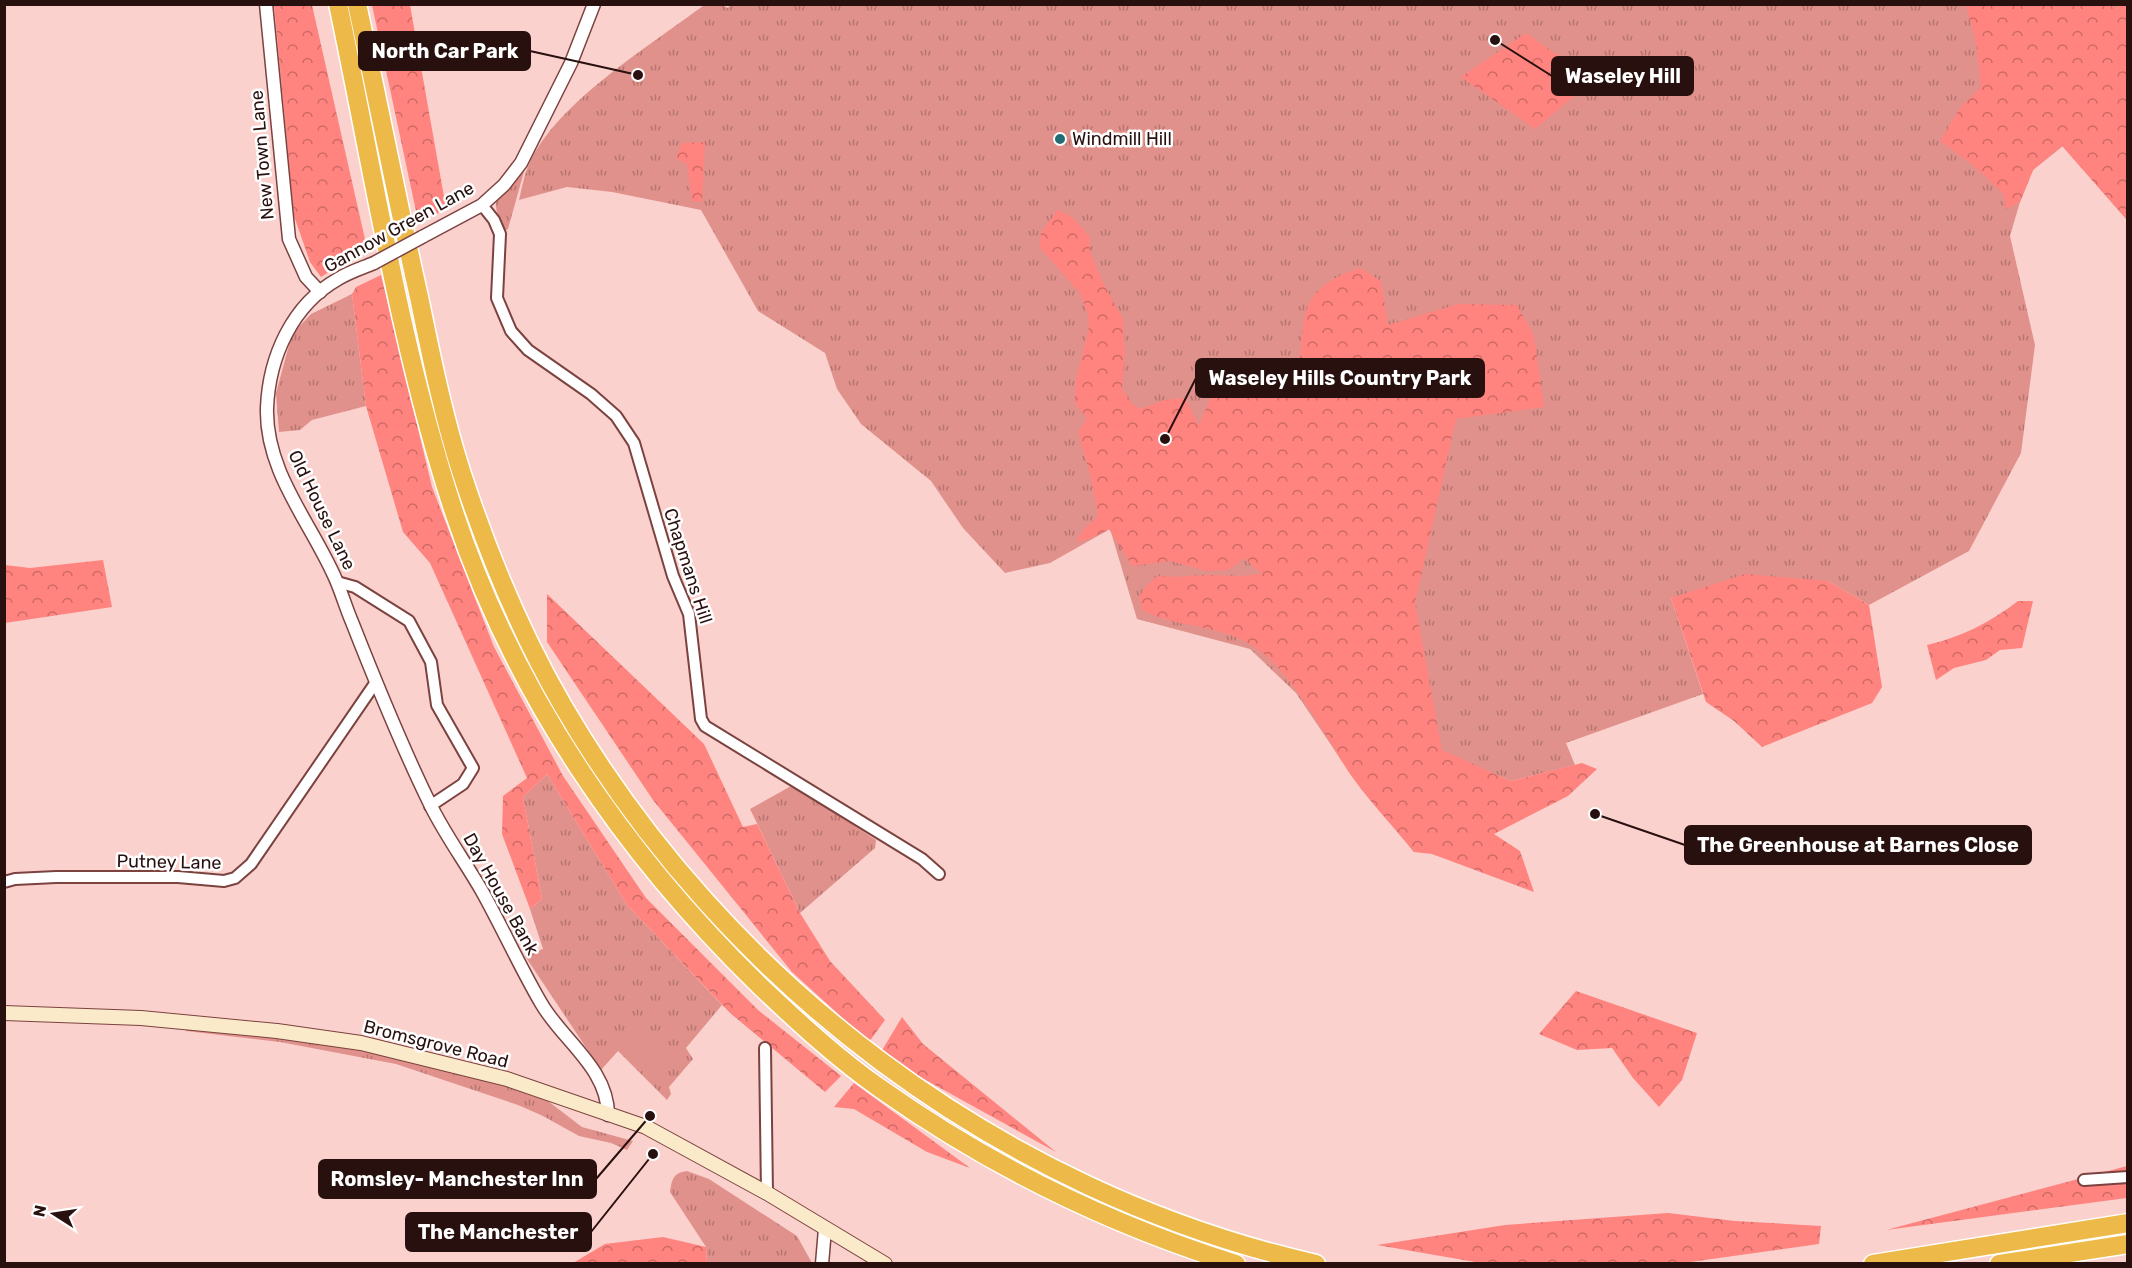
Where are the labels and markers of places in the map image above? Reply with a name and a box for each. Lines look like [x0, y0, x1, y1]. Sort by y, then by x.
callout: North Car Park [359, 32, 530, 70]
callout: Waseley Hill [1552, 57, 1693, 95]
place label: Windmill Hill [1072, 128, 1172, 150]
marker: Windmill Hill [1053, 132, 1067, 146]
callout: Waseley Hills Country Park [1196, 359, 1484, 397]
callout: The Greenhouse at Barnes Close [1685, 826, 2031, 864]
callout: Romsley- Manchester Inn [319, 1160, 596, 1198]
callout: The Manchester [406, 1213, 591, 1251]

